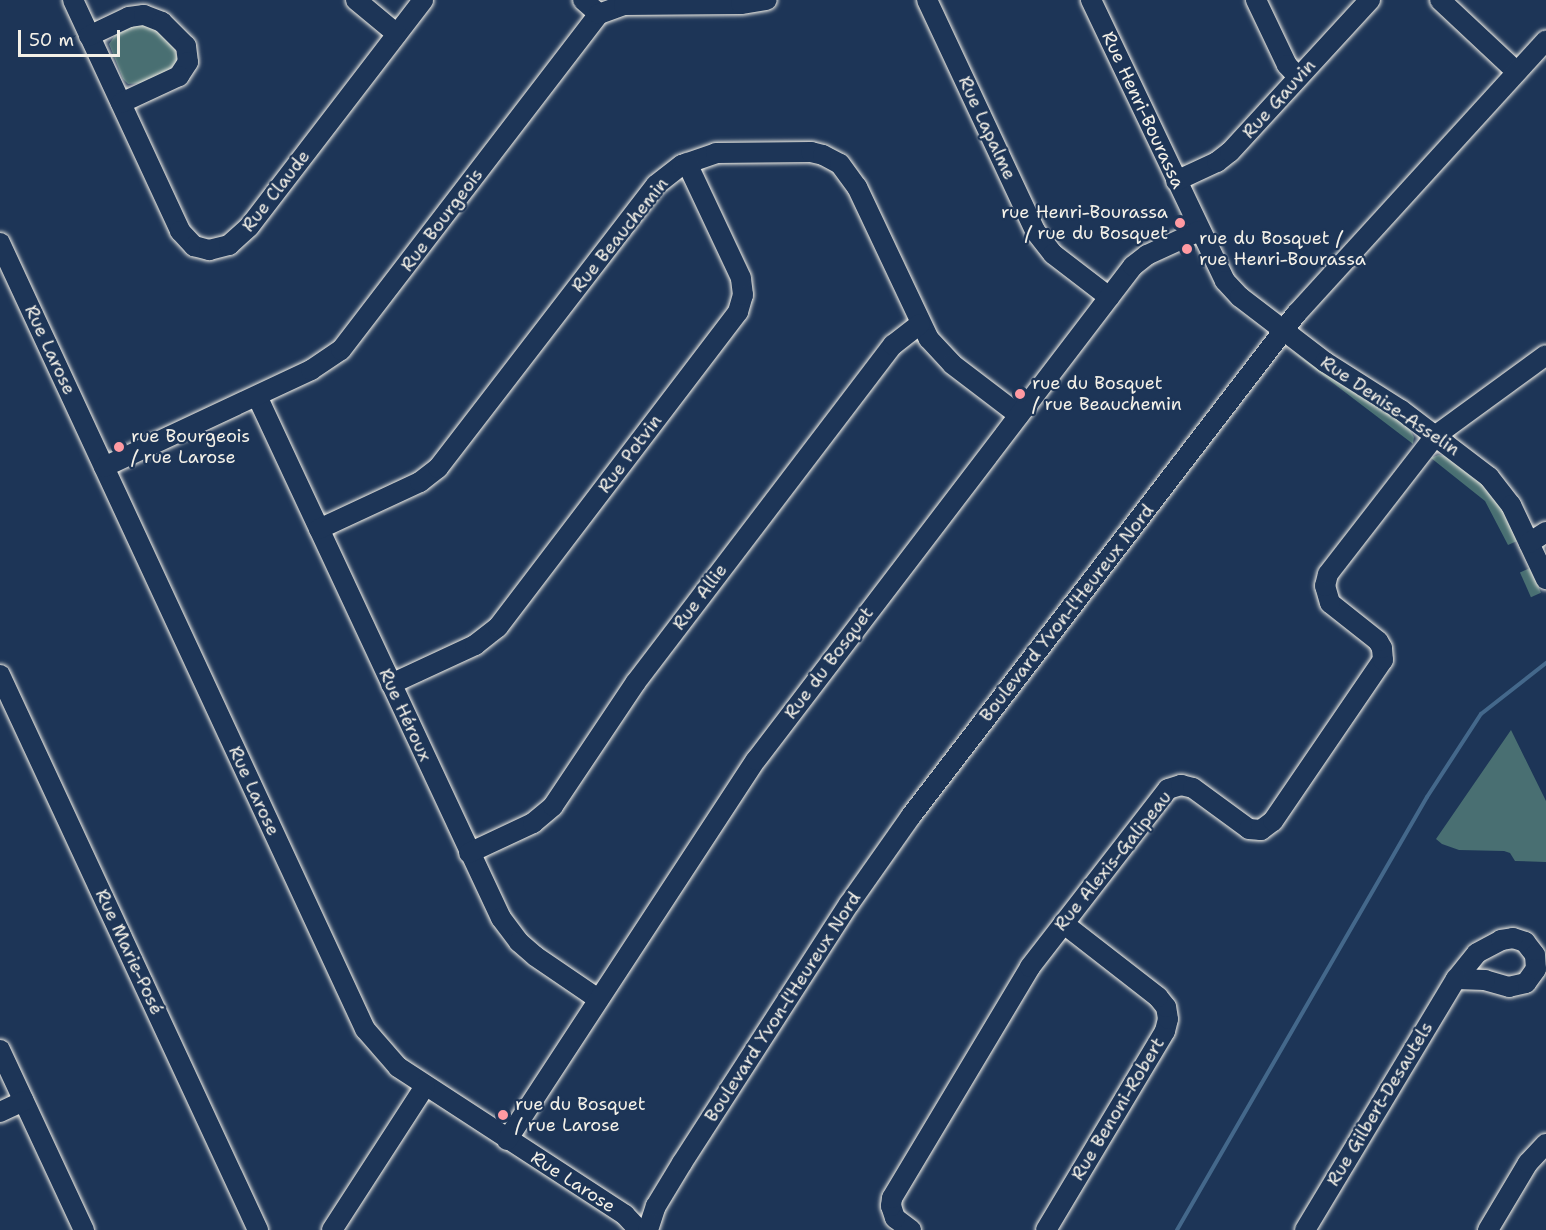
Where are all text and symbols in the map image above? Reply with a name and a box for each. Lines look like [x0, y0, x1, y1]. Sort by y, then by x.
scale bar [21, 18, 123, 56]
text: 50 m [29, 28, 74, 52]
street label: Rue Henri-Bourassa [1097, 28, 1189, 192]
street label: Rue Gauvin [1238, 55, 1320, 143]
street label: Rue Lapalme [954, 73, 1020, 183]
street label: Rue Claude [237, 146, 315, 236]
street label: Rue Bourgeois [396, 164, 488, 276]
street label: Rue Beauchemin [567, 173, 673, 297]
place label: rue Henri-Bourassa / rue du Bosquet [1001, 202, 1168, 244]
marker: rue Henri-Bourassa / rue du Bosquet [1173, 216, 1187, 230]
place label: rue du Bosquet / rue Henri-Bourassa [1199, 228, 1366, 270]
marker: rue du Bosquet / rue Henri-Bourassa [1180, 242, 1194, 256]
street label: Rue Larose [20, 302, 80, 398]
street label: Rue Denise-Asselin [1316, 351, 1464, 461]
place label: rue du Bosquet / rue Beauchemin [1032, 373, 1182, 416]
marker: rue du Bosquet / rue Beauchemin [1013, 387, 1027, 401]
street label: Rue Potvin [594, 411, 666, 497]
place label: rue Bourgeois / rue Larose [131, 426, 250, 468]
marker: rue Bourgeois / rue Larose [112, 440, 126, 454]
street label: Boulevard Yvon-l'Heureux Nord [975, 500, 1159, 726]
street label: Rue Allie [668, 560, 732, 634]
street label: Rue du Bosquet [780, 603, 878, 723]
street label: Rue Héroux [374, 665, 436, 765]
street label: Rue Larose [224, 743, 284, 839]
street label: Rue Alexis-Galipeau [1050, 787, 1176, 935]
street label: Rue Marie-Posé [90, 886, 168, 1018]
street label: Boulevard Yvon-l'Heureux Nord [700, 888, 866, 1126]
street label: Rue Gilbert-Desautels [1322, 1018, 1438, 1190]
street label: Rue Benoni-Robert [1067, 1034, 1169, 1184]
place label: rue du Bosquet / rue Larose [515, 1094, 646, 1136]
marker: rue du Bosquet / rue Larose [496, 1108, 510, 1122]
street label: Rue Larose [527, 1147, 619, 1217]

